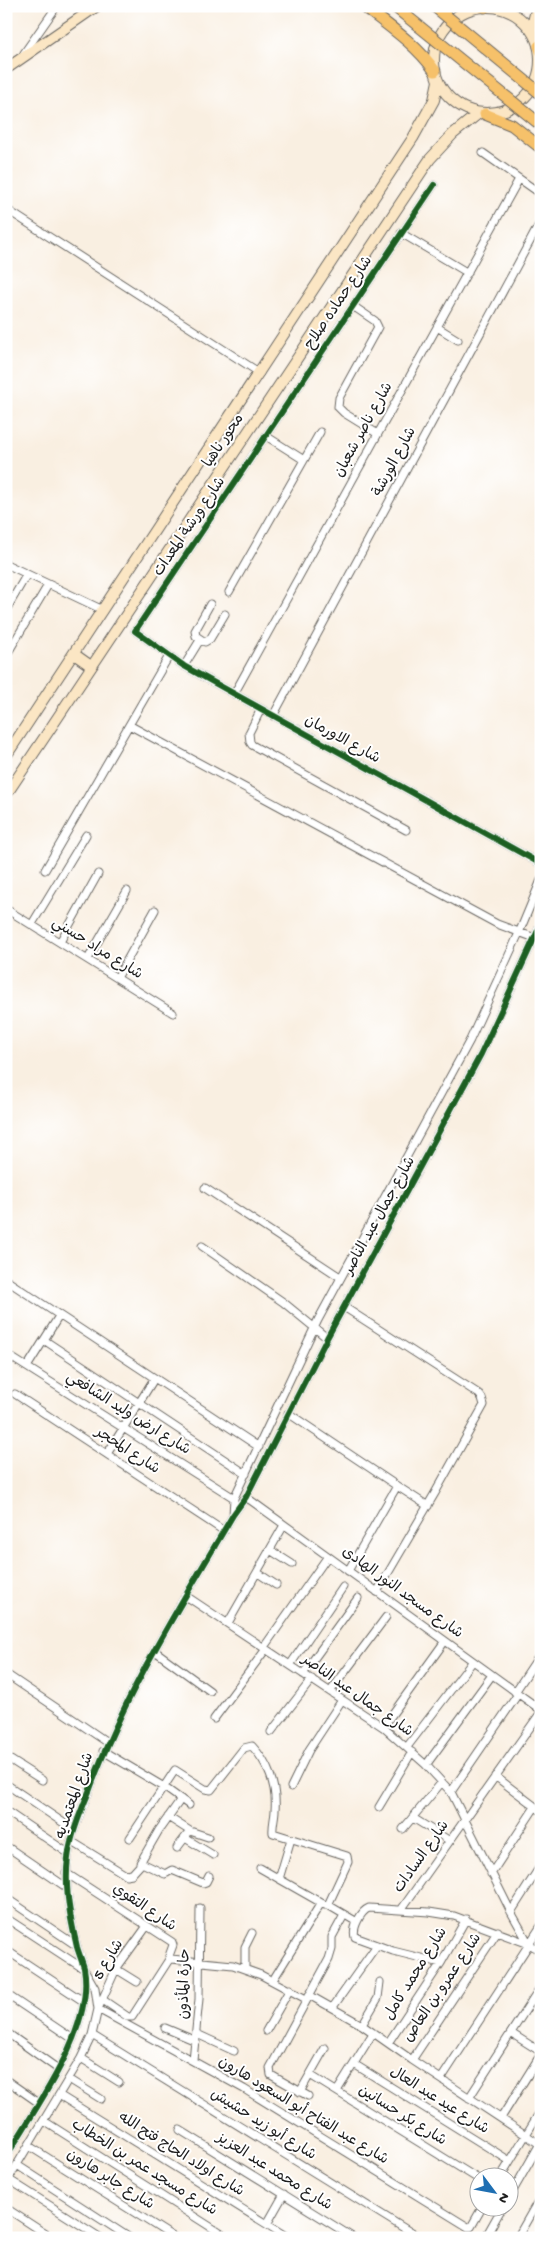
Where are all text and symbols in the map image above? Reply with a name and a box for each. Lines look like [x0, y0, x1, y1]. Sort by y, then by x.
street label: شارع حماده صلاح [301, 253, 377, 353]
street label: شارع ناصر شعبان [331, 379, 397, 481]
street label: محور ناهيا [200, 411, 248, 471]
street label: شارع الورشة [369, 424, 421, 500]
street label: شارع ورشة المعدات [150, 474, 230, 580]
street label: شارع الاورمان [301, 712, 383, 768]
street label: شارع مراد حسني [47, 914, 146, 986]
street label: شارع جمال عبد الناصر [340, 1154, 420, 1279]
street label: شارع ارض وليد الشافعي [61, 1368, 194, 1461]
street label: شارع المحجر [89, 1422, 163, 1479]
street label: شارع مسجد النور الهادى [338, 1543, 466, 1643]
street label: شارع جمال عبد الناصر [297, 1650, 416, 1741]
street label: شارع المعتمديه [52, 1750, 98, 1842]
street label: شارع السادات [390, 1817, 454, 1897]
street label: شارع التقوي [109, 1880, 179, 1936]
street label: شارع محمد كامل [380, 1924, 452, 2024]
street label: شارع عمرو بن العاص [400, 1930, 486, 2046]
street label: شارع 5 [90, 1937, 128, 1983]
street label: حارة المأذون [173, 1948, 195, 2020]
street label: شارع عبد الفتاح أبو السعود هارون [215, 2051, 392, 2169]
street label: شارع عيد عبد العال [386, 2063, 492, 2139]
street label: شارع بكر حسانين [355, 2082, 449, 2150]
street label: شارع أبو زيد حشيش [207, 2084, 320, 2165]
street label: شارع اولاد الحاج فتح الله [115, 2109, 247, 2201]
street label: شارع مسجد عمر بن الخطاب [68, 2116, 220, 2220]
street label: شارع محمد عبد العزيز [211, 2128, 335, 2215]
street label: شارع جابر هارون [63, 2146, 157, 2214]
north arrow [470, 2166, 520, 2216]
text: N [493, 2189, 513, 2206]

